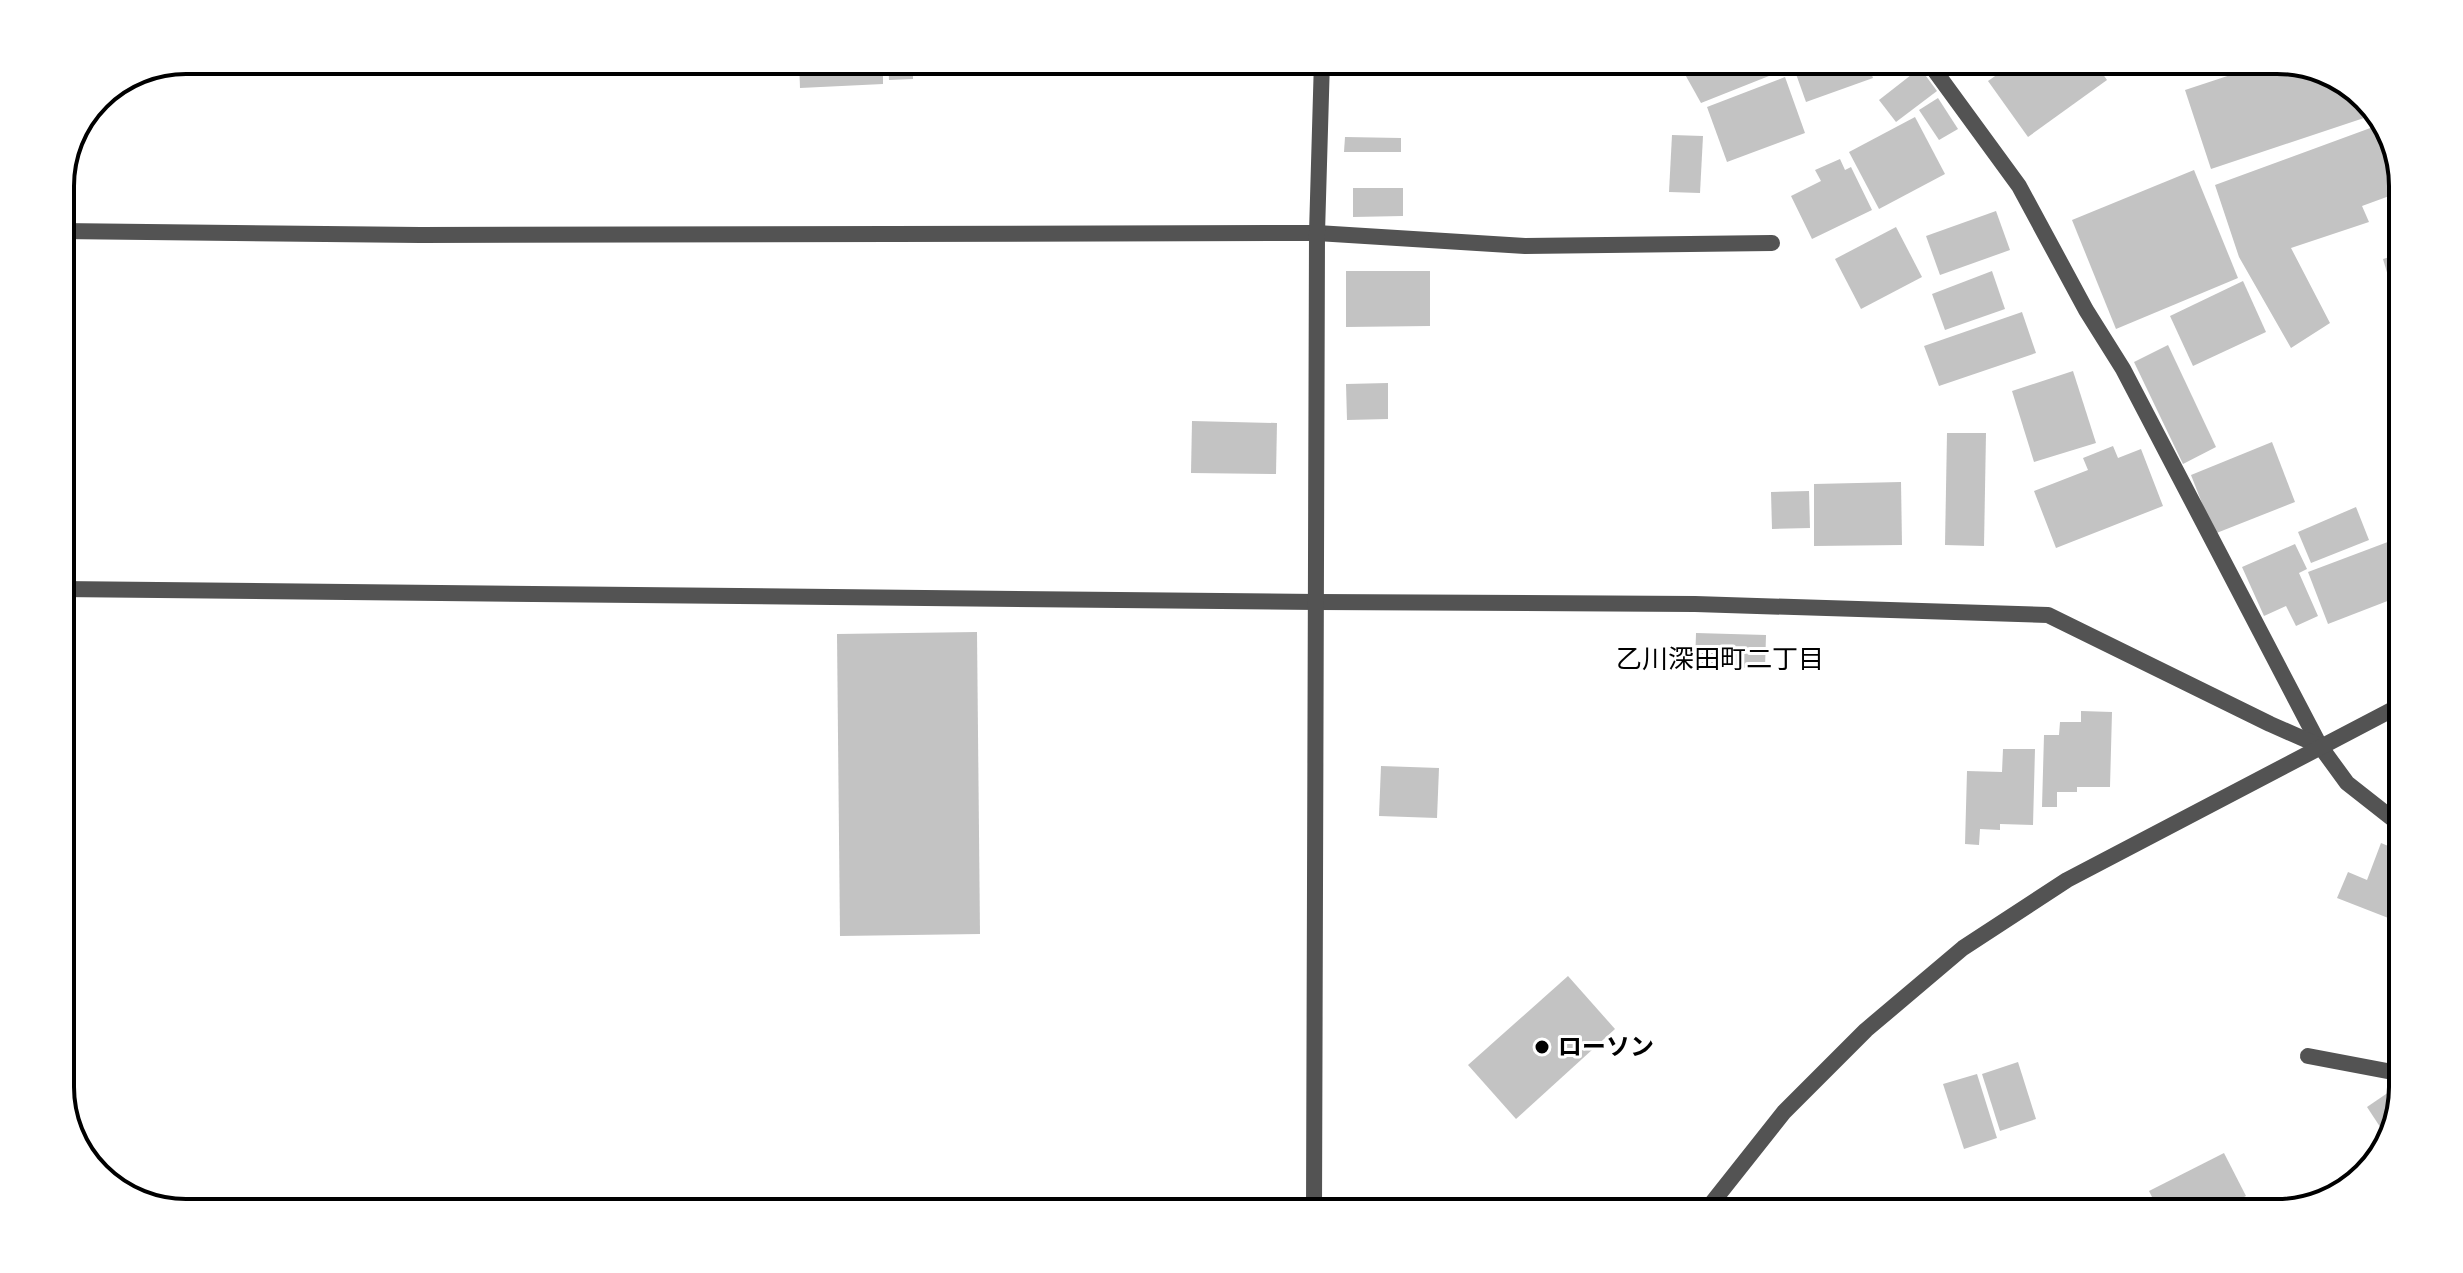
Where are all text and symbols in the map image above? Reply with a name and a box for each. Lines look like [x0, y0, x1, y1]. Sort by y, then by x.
district label: 乙川深田町二丁目 [1616, 644, 1824, 674]
place label: ローソン [1558, 1033, 1654, 1061]
marker: ローソン [1533, 1038, 1551, 1056]

